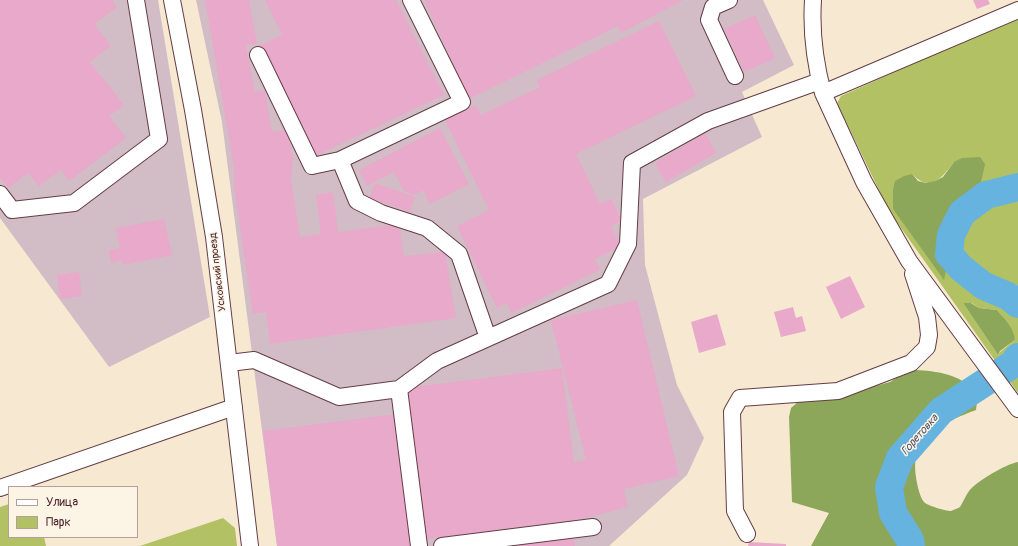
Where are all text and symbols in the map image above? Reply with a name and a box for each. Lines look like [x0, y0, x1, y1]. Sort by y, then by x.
street label: Усковский проезд [207, 232, 229, 312]
water label: Горетовка [899, 412, 941, 458]
legend [8, 486, 138, 538]
text: Улица [46, 495, 78, 510]
text: Парк [46, 515, 71, 530]

